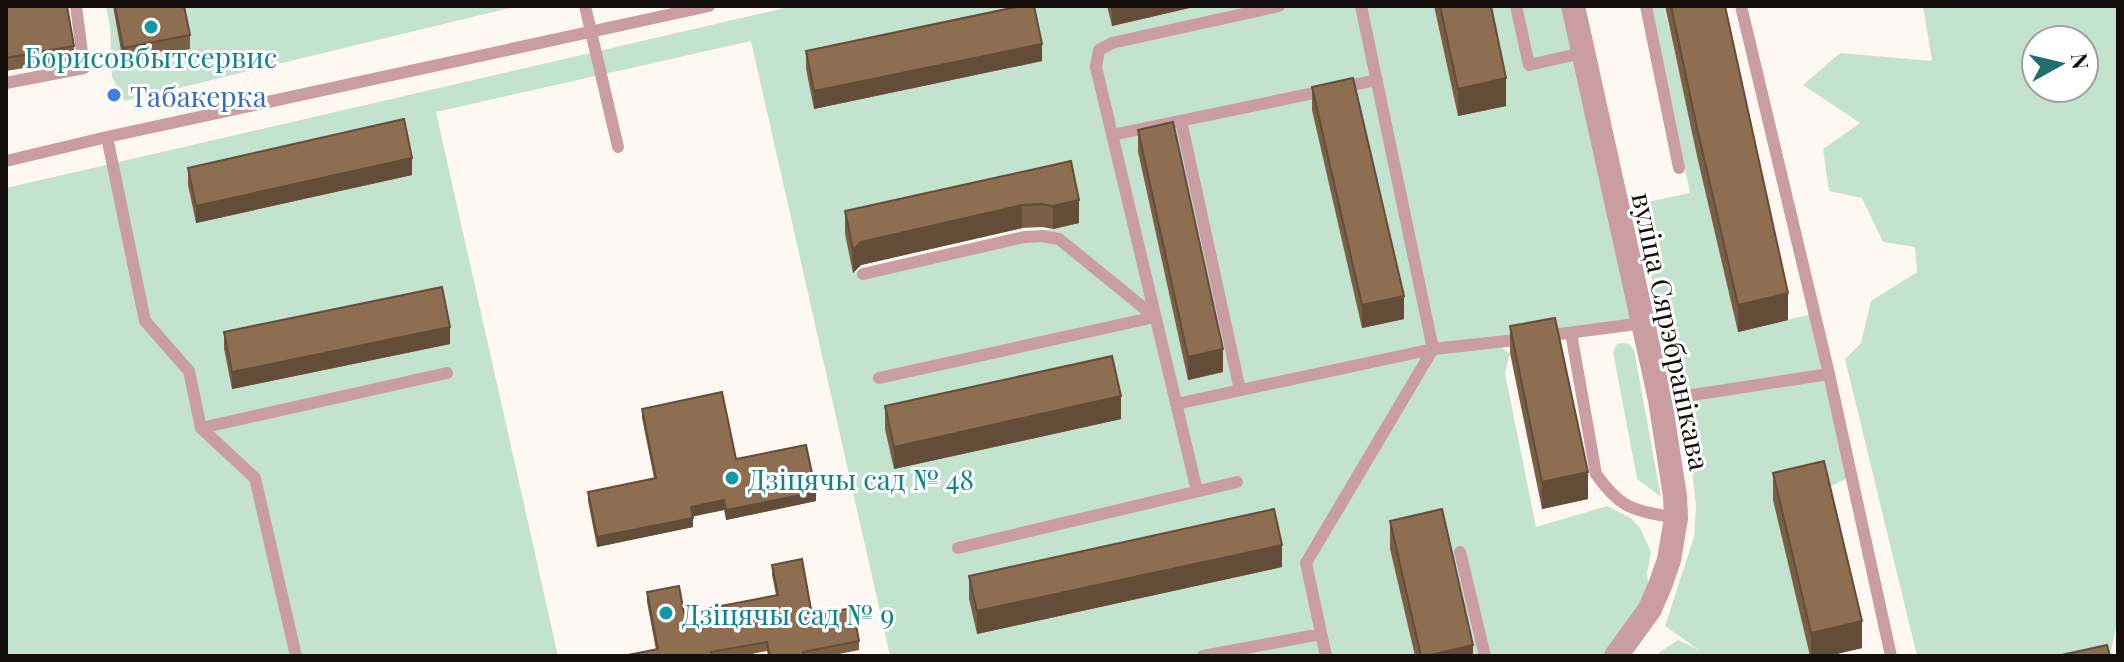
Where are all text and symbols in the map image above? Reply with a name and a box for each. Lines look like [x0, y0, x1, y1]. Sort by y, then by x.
marker: Борисовбытсервис [142, 18, 160, 36]
north arrow [2020, 24, 2100, 104]
place label: Борисовбытсервис [25, 38, 277, 75]
text: N [2065, 51, 2097, 71]
place label: Табакерка [130, 77, 267, 114]
marker: Табакерка [105, 86, 123, 104]
street label: вуліца Сярэбранікава [1624, 189, 1720, 473]
place label: Дзіцячы сад № 48 [748, 460, 974, 497]
marker: Дзіцячы сад № 48 [723, 469, 741, 487]
place label: Дзіцячы сад № 9 [682, 595, 895, 632]
marker: Дзіцячы сад № 9 [657, 604, 675, 622]

